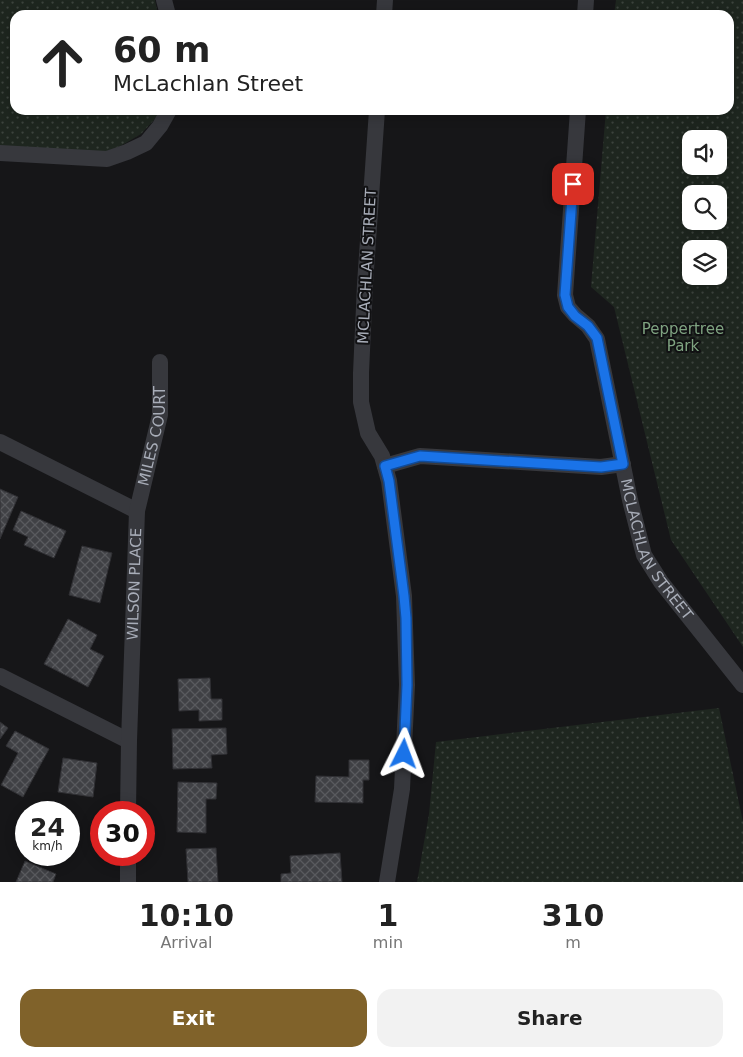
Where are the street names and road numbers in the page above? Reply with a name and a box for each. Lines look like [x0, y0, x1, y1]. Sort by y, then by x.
street label: MCLACHLAN STREET [354, 187, 380, 344]
street label: MILES COURT [134, 385, 169, 488]
street label: MCLACHLAN STREET [617, 477, 697, 624]
street label: WILSON PLACE [124, 527, 145, 641]

